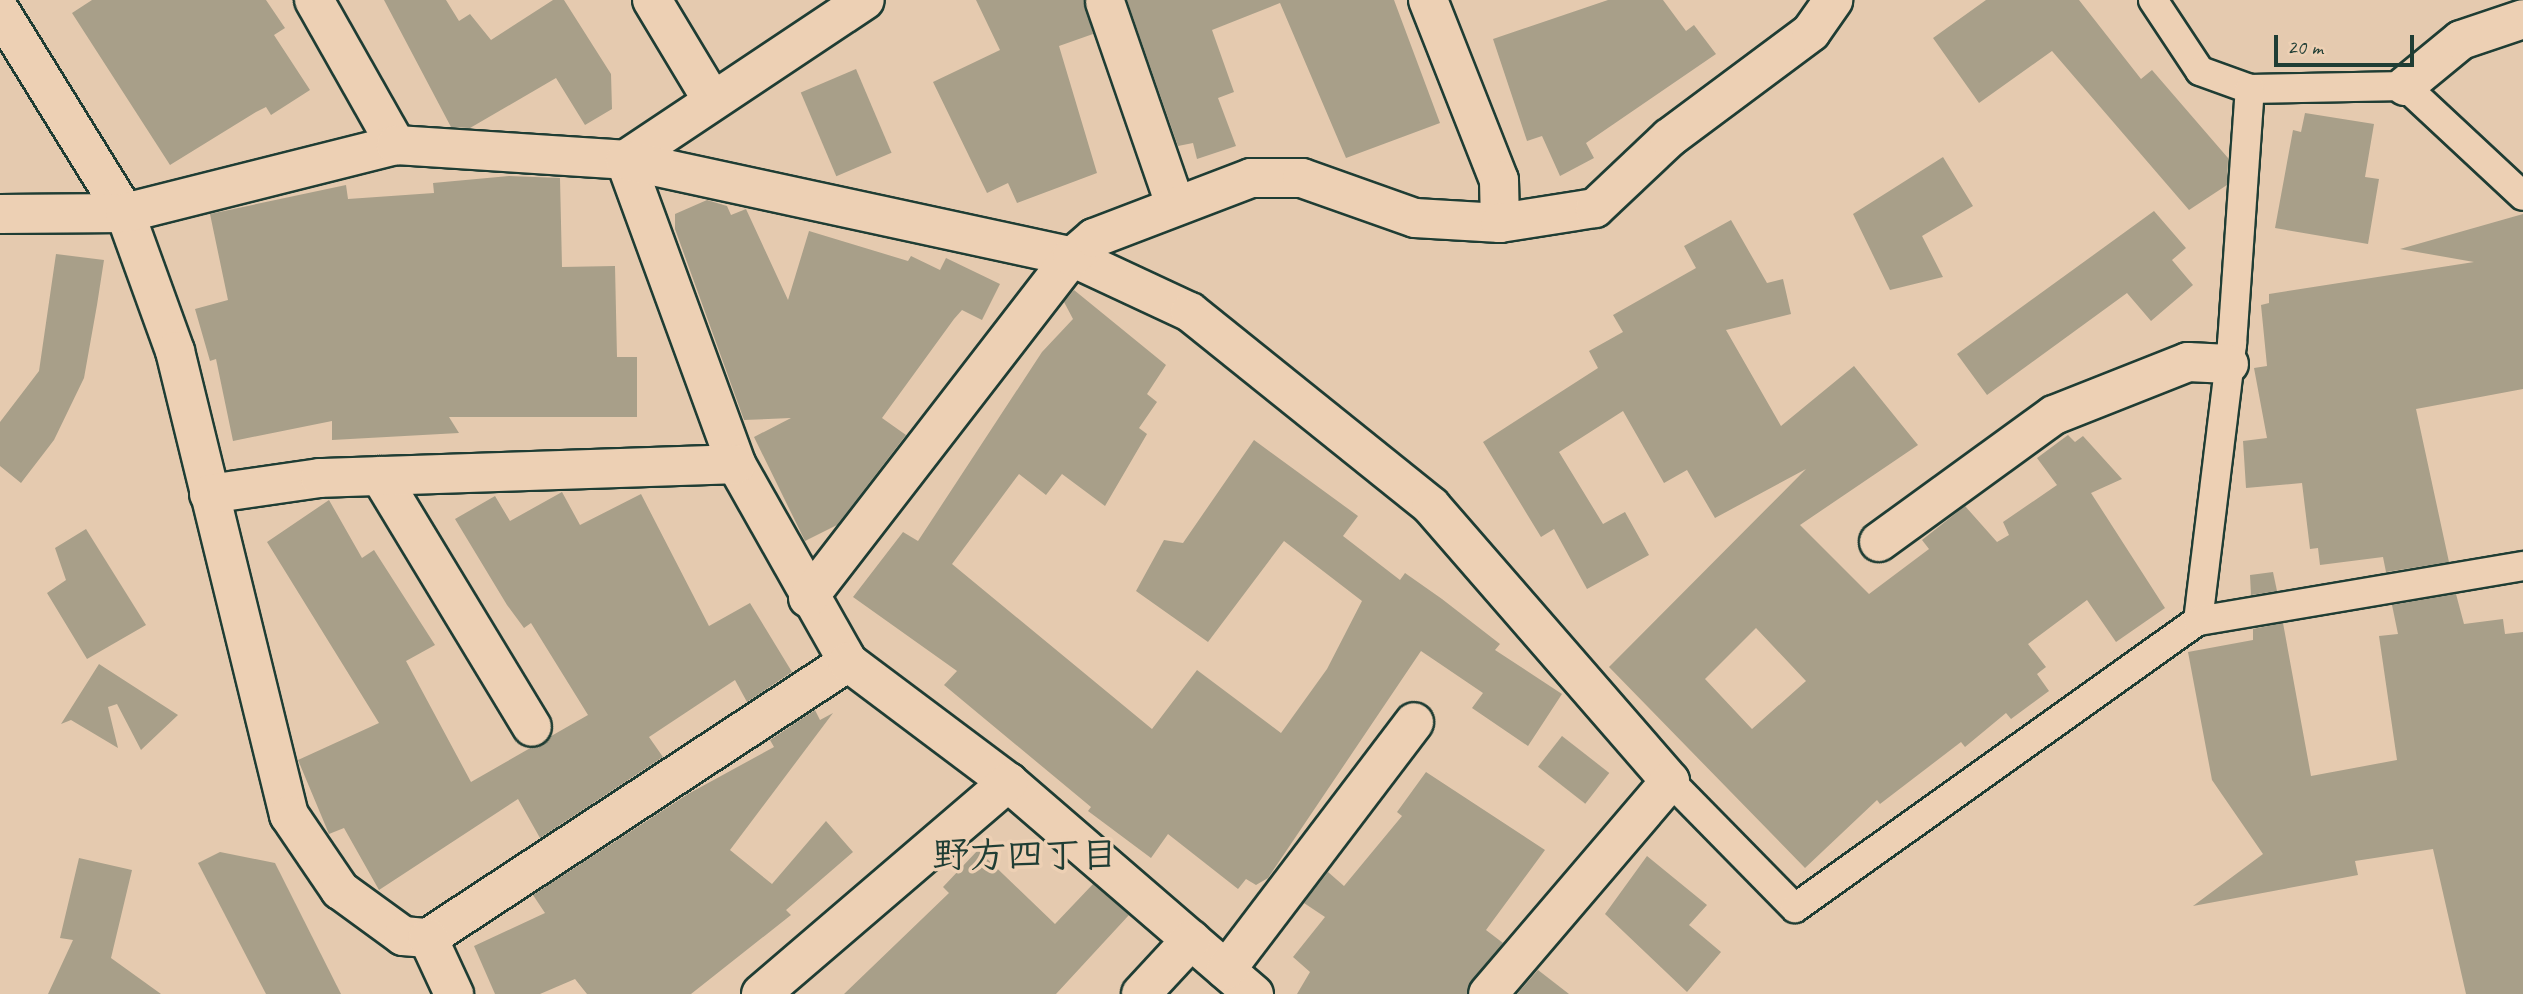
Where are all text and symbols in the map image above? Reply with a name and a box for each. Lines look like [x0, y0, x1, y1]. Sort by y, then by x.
scale bar [2278, 21, 2418, 65]
text: 20 m [2287, 34, 2323, 60]
district label: 野方四丁目 [933, 833, 1117, 877]

